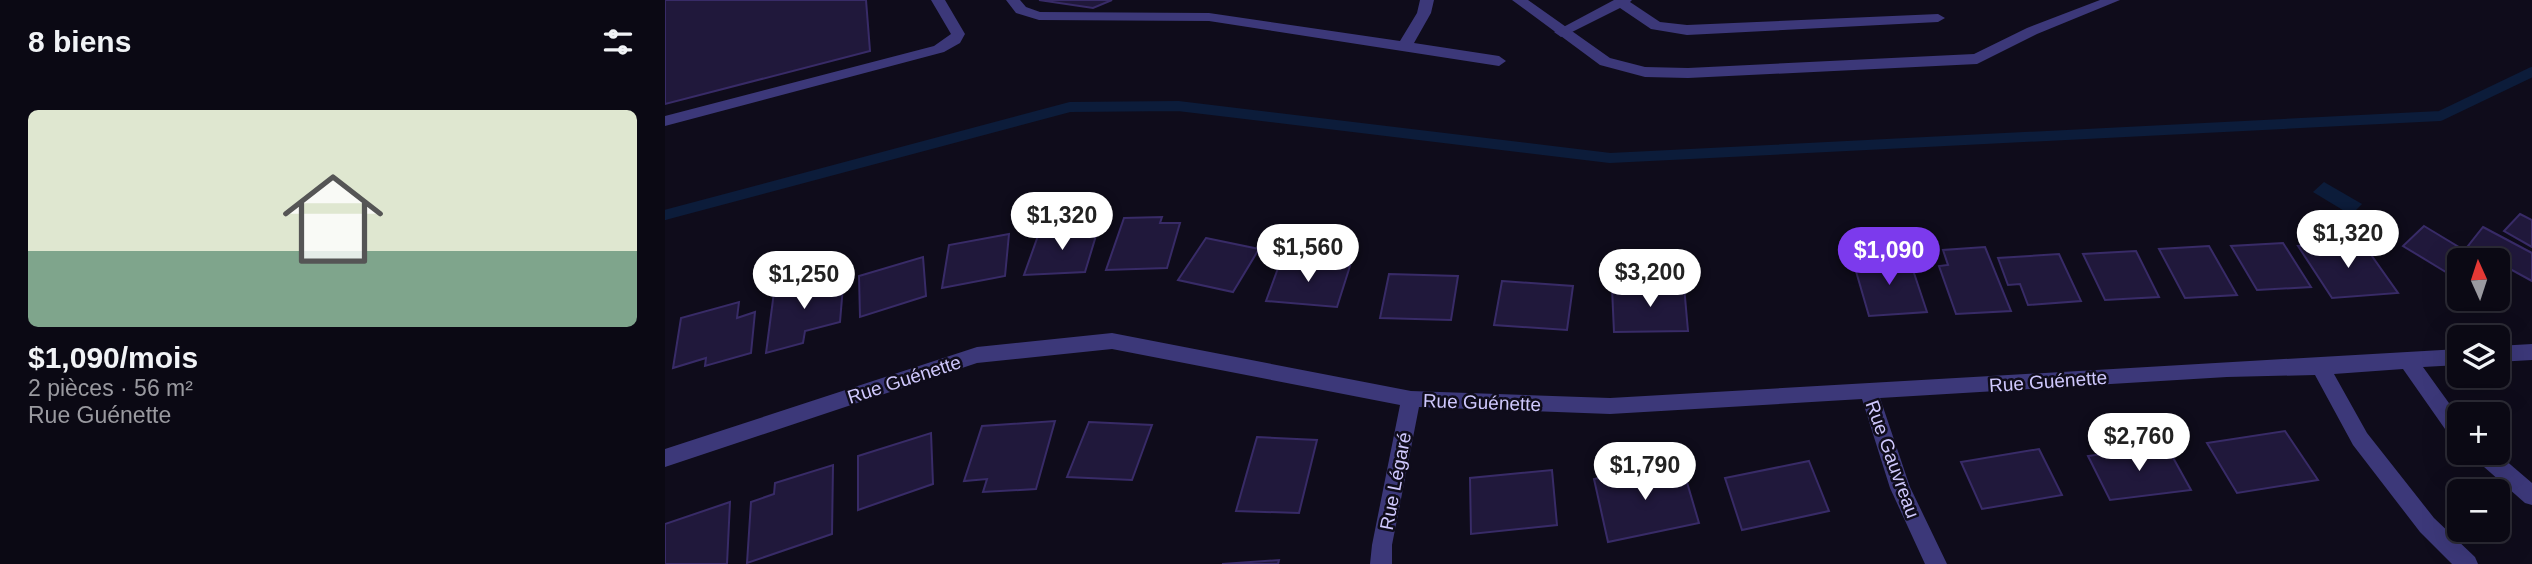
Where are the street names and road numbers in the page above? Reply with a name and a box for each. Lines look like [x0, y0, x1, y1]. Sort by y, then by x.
street label: Rue Guénette [845, 351, 964, 408]
street label: Rue Guénette [1988, 367, 2108, 396]
street label: Rue Guénette [1422, 390, 1541, 415]
street label: Rue Gauvreau [1862, 398, 1924, 521]
street label: Rue Légaré [1376, 430, 1415, 532]

